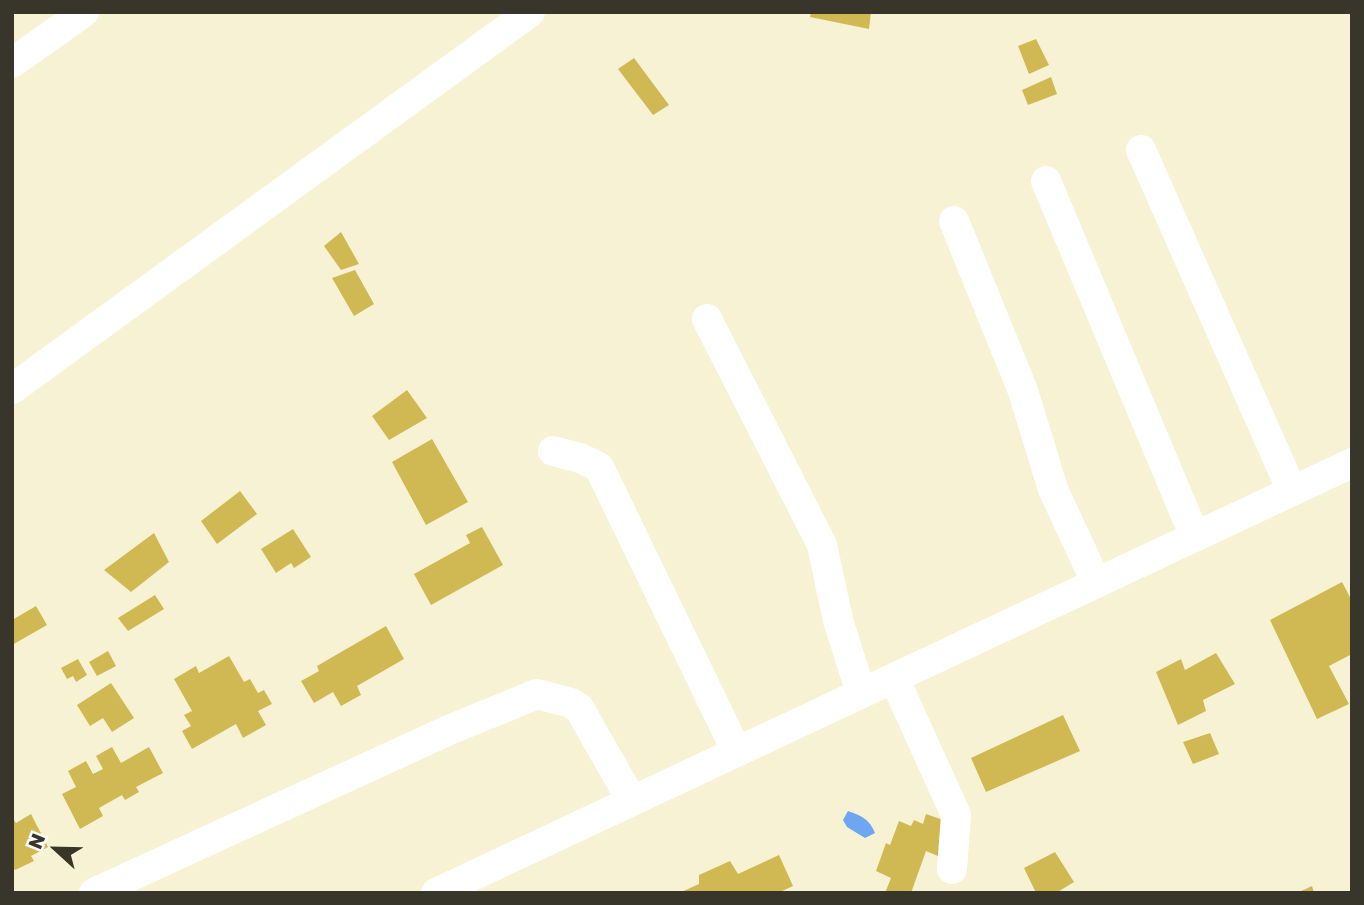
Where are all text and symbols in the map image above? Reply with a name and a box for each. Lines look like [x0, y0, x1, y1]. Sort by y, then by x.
north arrow [21, 814, 91, 884]
text: N [23, 830, 49, 852]

